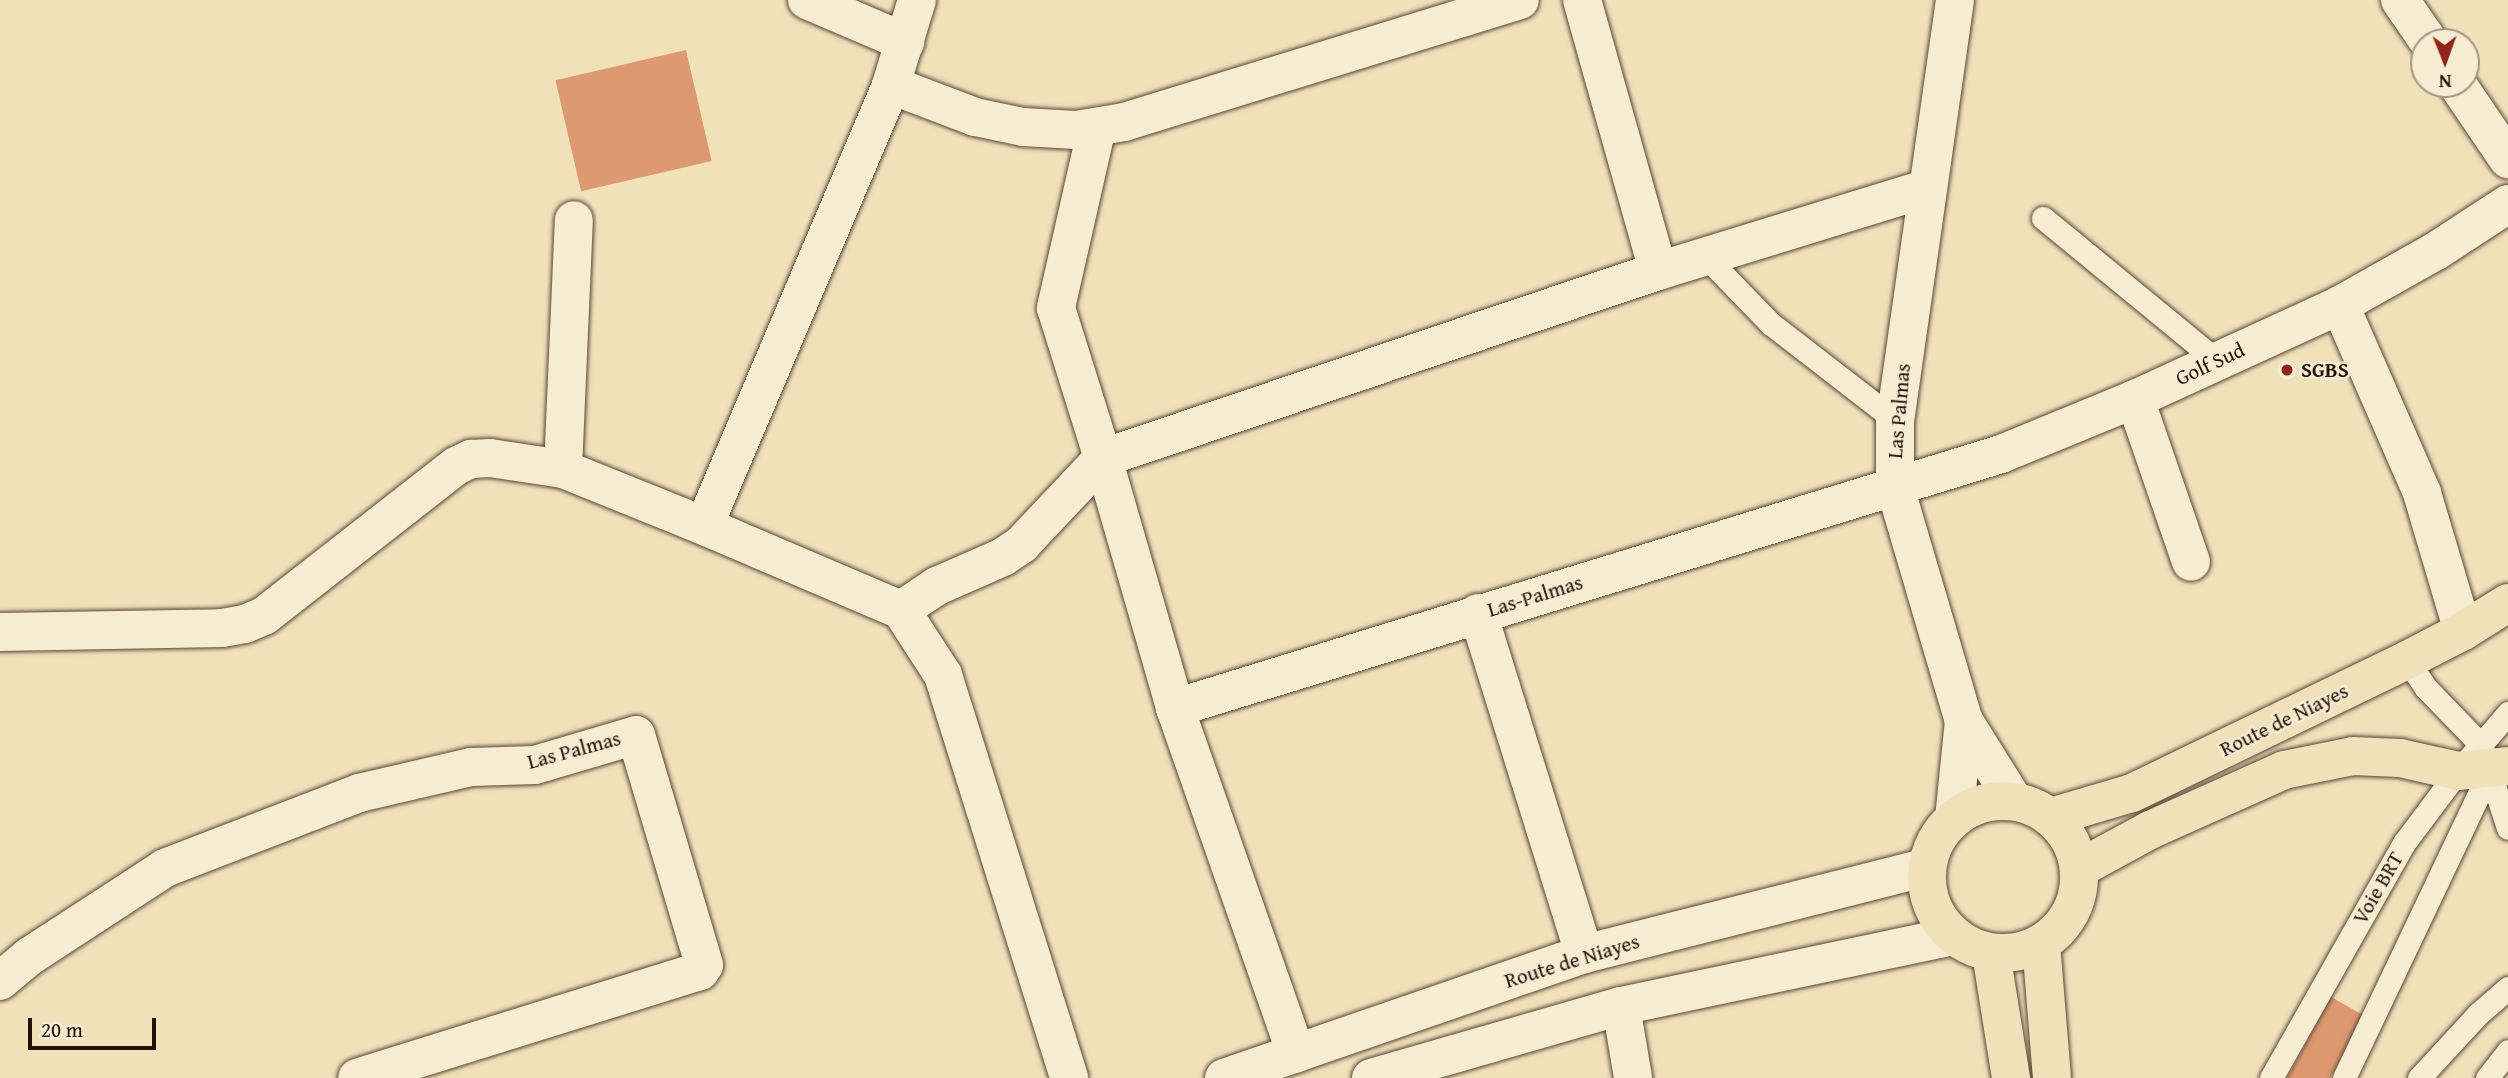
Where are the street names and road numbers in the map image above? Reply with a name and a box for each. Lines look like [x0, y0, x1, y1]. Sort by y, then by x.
street label: Golf Sud [2172, 337, 2248, 391]
street label: Las Palmas [1882, 362, 1916, 460]
street label: Las-Palmas [1484, 570, 1586, 622]
street label: Route de Niayes [2216, 678, 2352, 762]
street label: Las Palmas [525, 725, 623, 775]
street label: Voie BRT [2347, 848, 2409, 928]
street label: Route de Niayes [1502, 929, 1642, 993]

